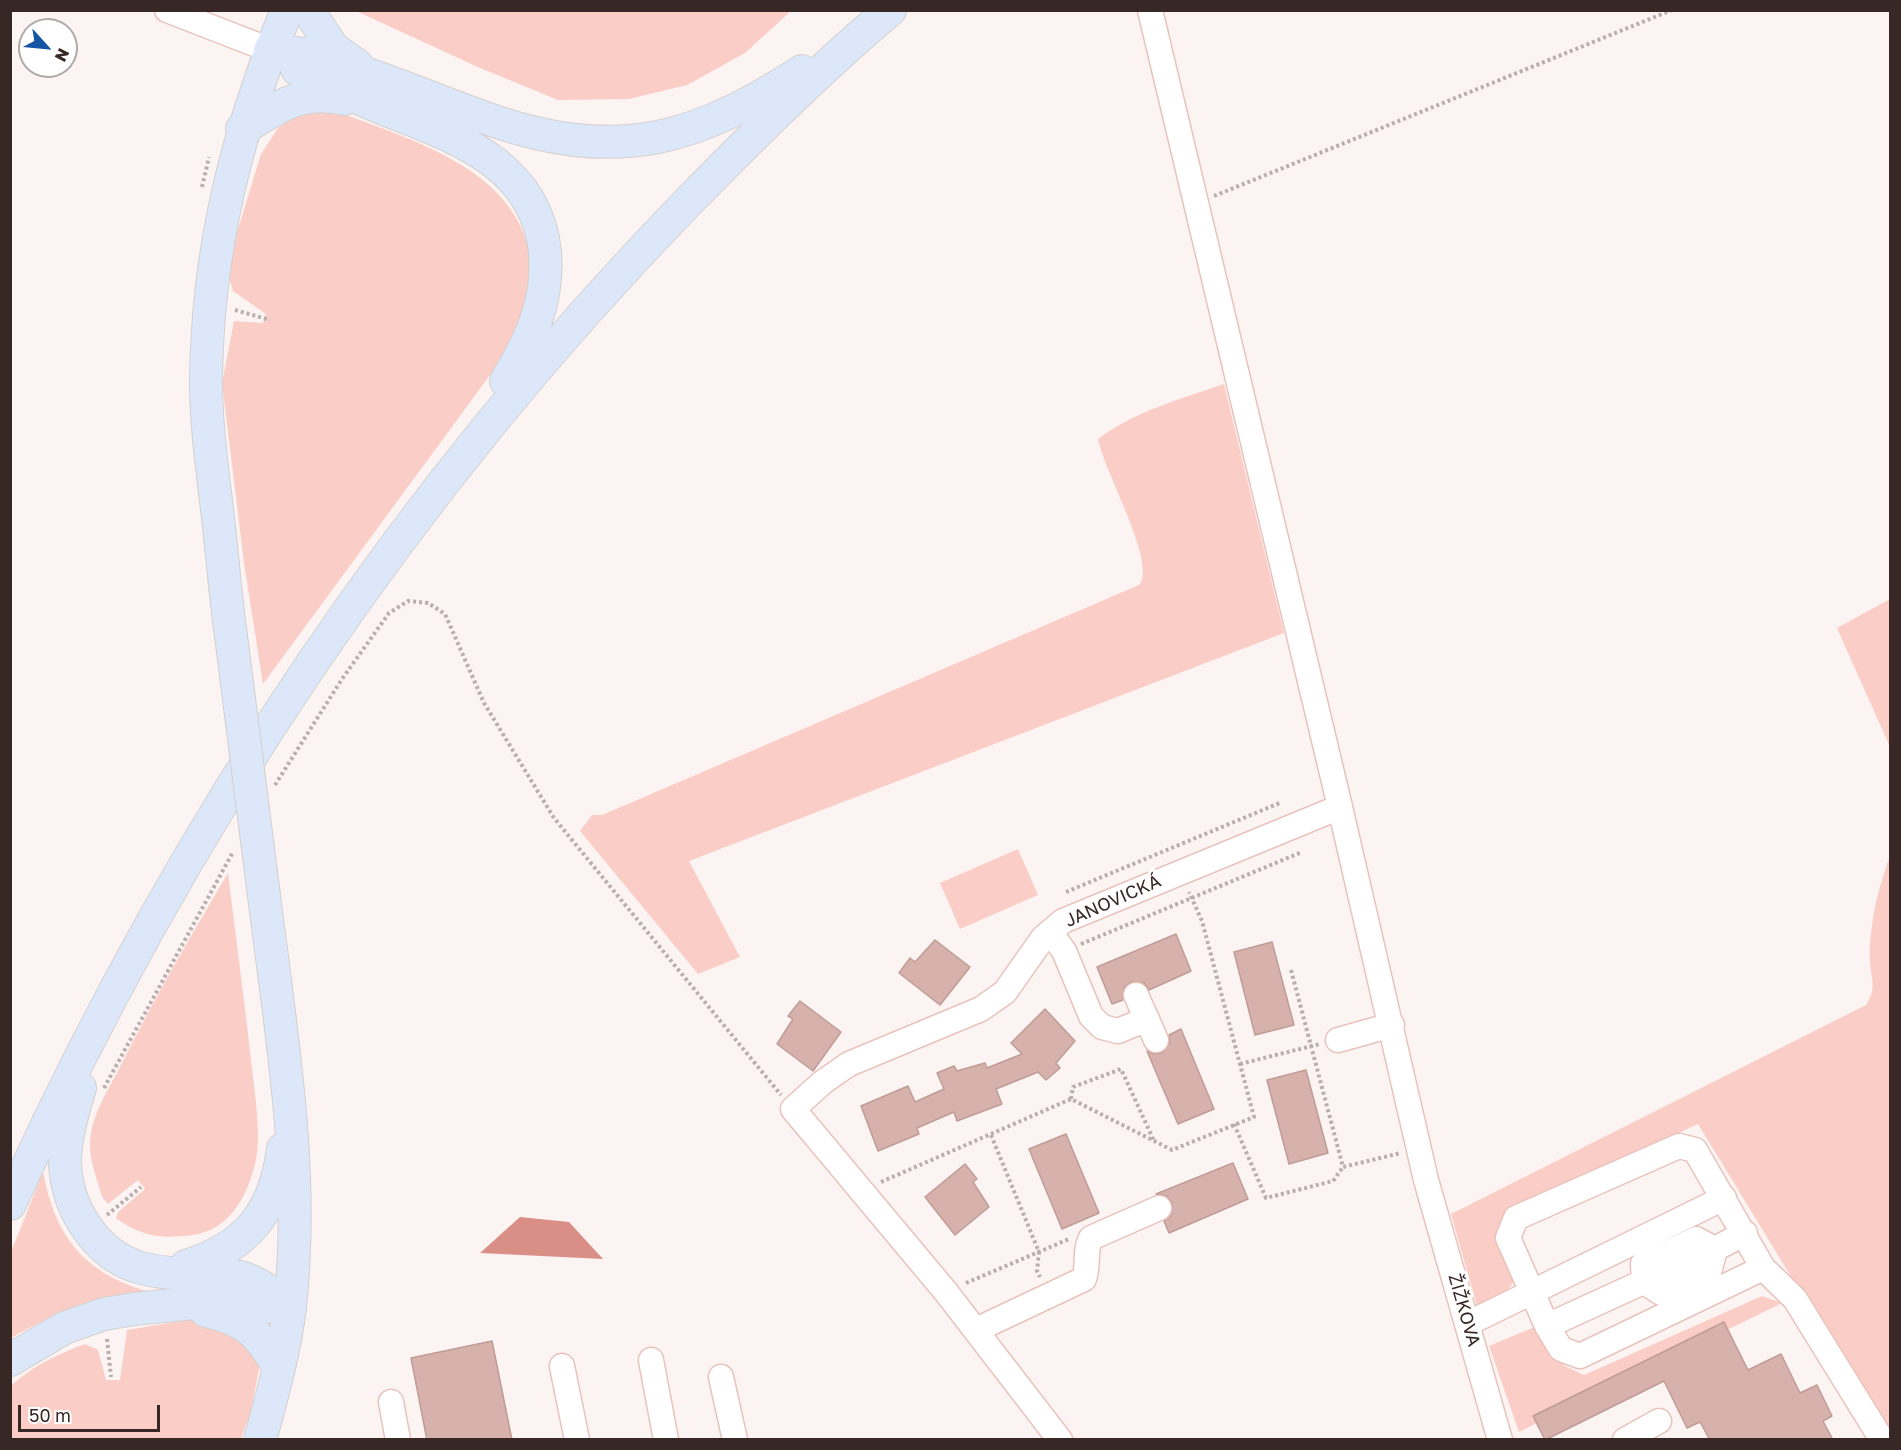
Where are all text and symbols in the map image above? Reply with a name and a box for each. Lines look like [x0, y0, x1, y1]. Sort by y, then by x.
north arrow [18, 18, 78, 78]
text: N [51, 45, 74, 65]
street label: JANOVICKÁ [1062, 870, 1164, 932]
street label: ŽIŽKOVA [1443, 1271, 1485, 1349]
scale bar [21, 1393, 164, 1431]
text: 50 m [29, 1404, 71, 1426]

